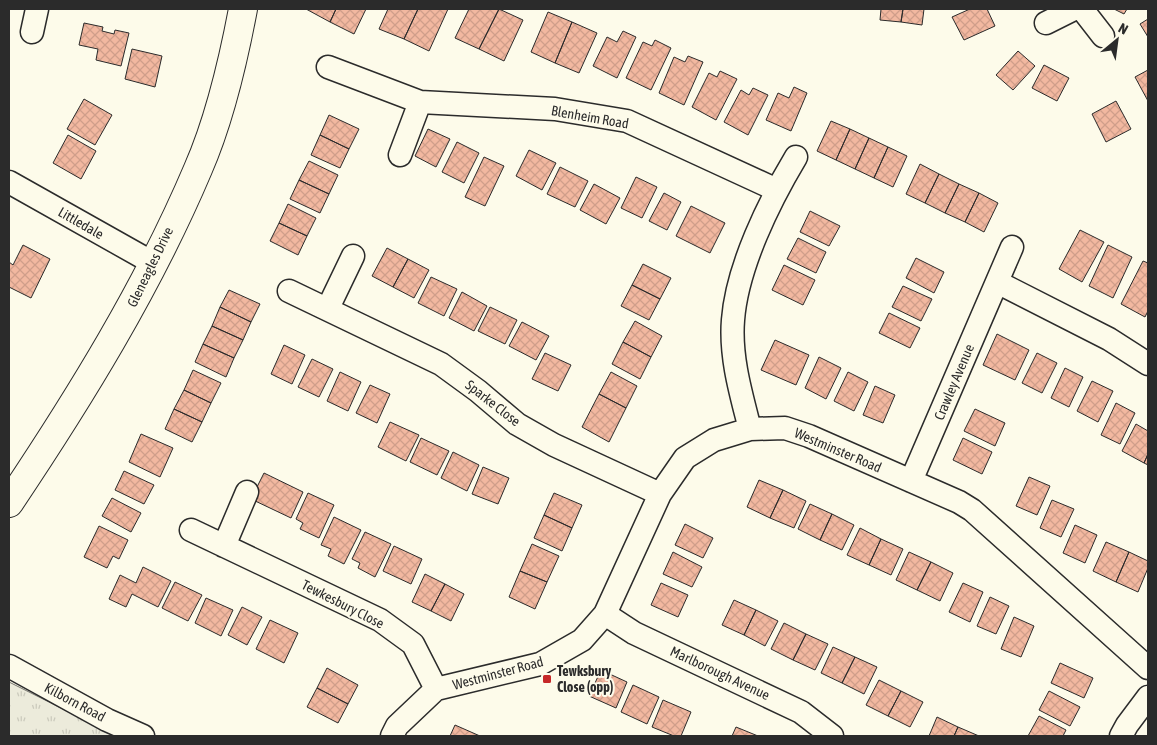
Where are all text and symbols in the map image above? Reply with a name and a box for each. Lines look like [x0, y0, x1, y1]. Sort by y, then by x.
north arrow [1092, 15, 1142, 65]
text: N [1116, 20, 1131, 38]
street label: Blenheim Road [550, 102, 630, 132]
street label: Littledale [56, 204, 106, 242]
street label: Gleneagles Drive [124, 224, 176, 310]
street label: Crawley Avenue [931, 341, 977, 423]
street label: Sparke Close [462, 377, 524, 429]
street label: Westminster Road [792, 424, 884, 476]
street label: Tewkesbury Close [299, 576, 387, 632]
street label: Marlborough Avenue [668, 643, 772, 703]
street label: Westminster Road [451, 653, 545, 693]
place label: Tewksbury Close (opp) [557, 663, 613, 695]
marker: Tewksbury Close (opp) [541, 673, 553, 685]
street label: Kilborn Road [42, 679, 108, 725]

